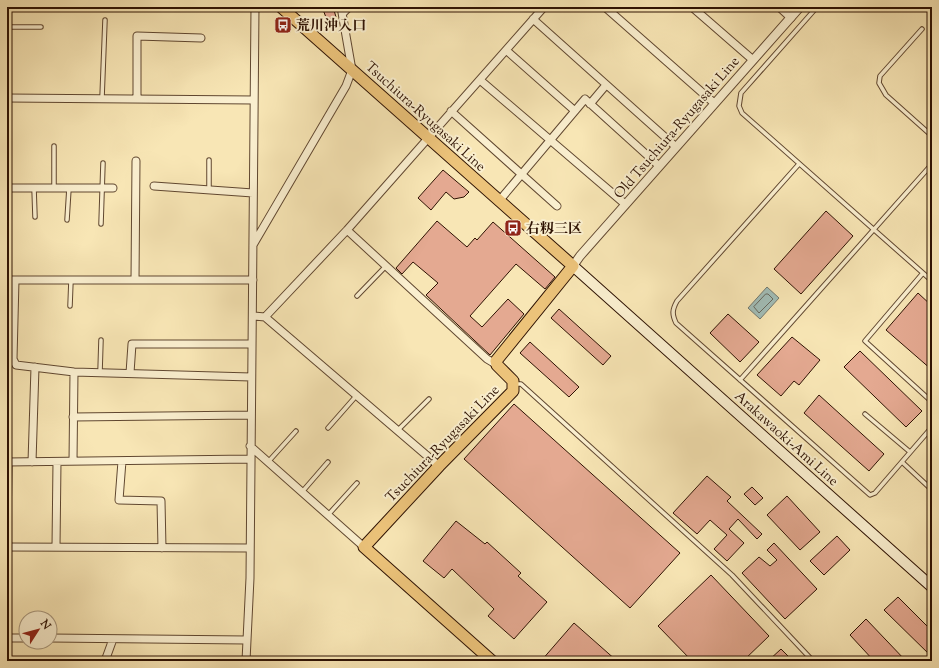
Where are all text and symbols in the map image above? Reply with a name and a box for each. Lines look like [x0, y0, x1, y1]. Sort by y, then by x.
bus stop icon: 荒川沖入口 [273, 15, 293, 35]
place label: 荒川沖入口 [296, 17, 366, 37]
street label: Old Tsuchiura-Ryugasaki Line [610, 53, 745, 204]
street label: Tsuchiura-Ryugasaki Line [360, 58, 489, 177]
bus stop icon: 右籾三区 [503, 218, 523, 238]
place label: 右籾三区 [526, 220, 582, 240]
street label: Tsuchiura-Ryugasaki Line [382, 381, 505, 507]
street label: Arakawaoki-Ami Line [729, 387, 842, 492]
north arrow [18, 610, 58, 650]
text: N [36, 616, 54, 633]

